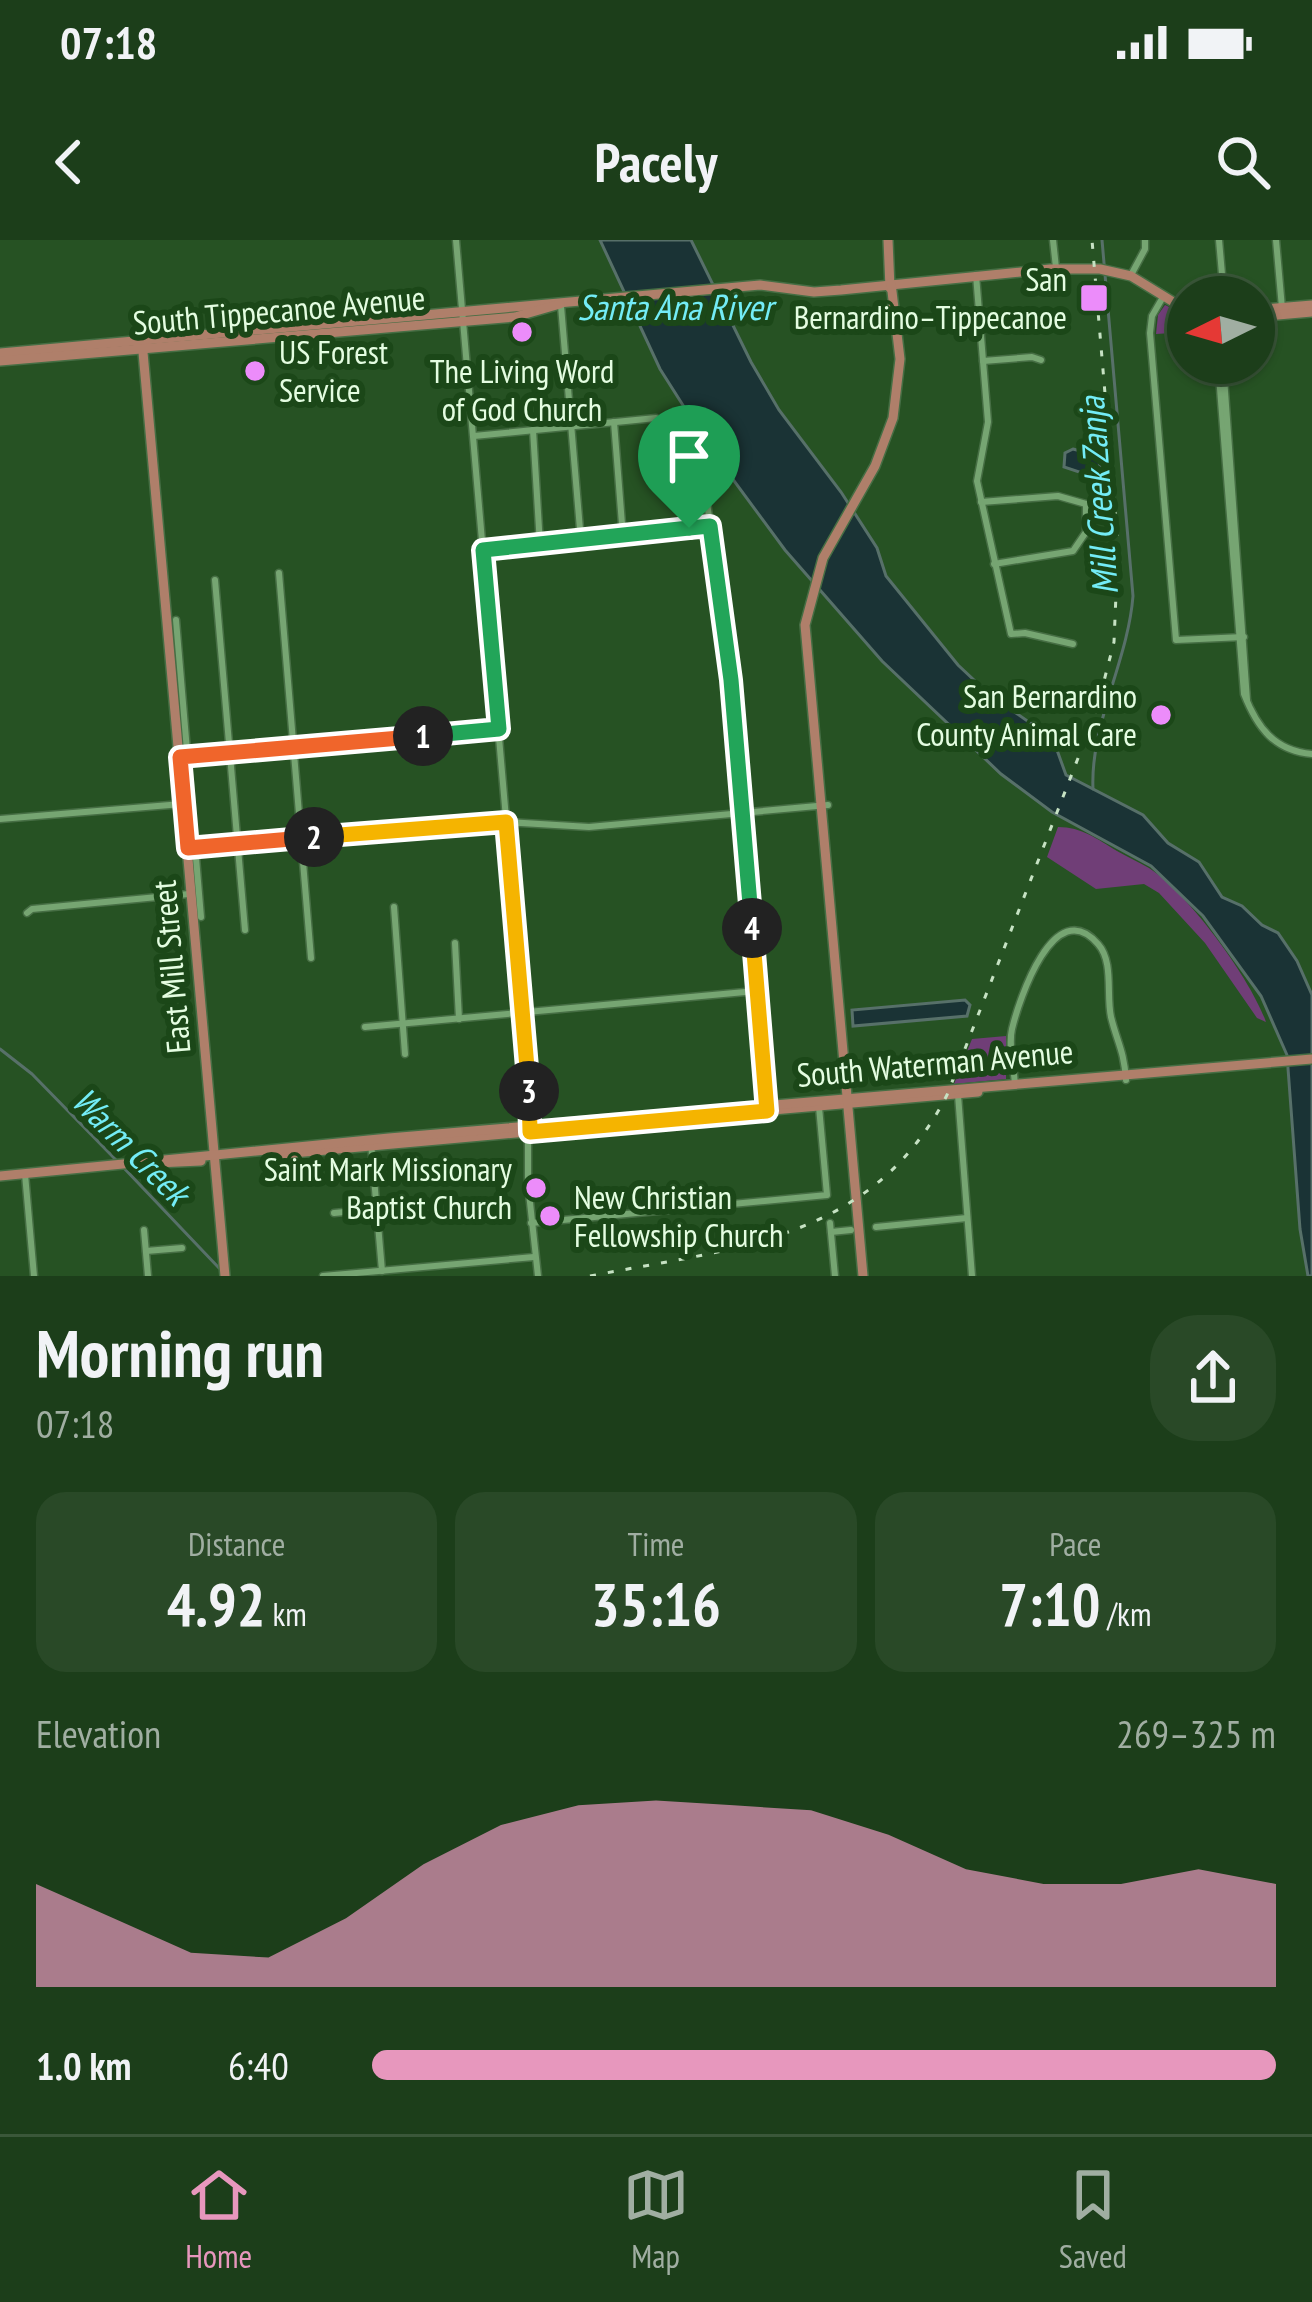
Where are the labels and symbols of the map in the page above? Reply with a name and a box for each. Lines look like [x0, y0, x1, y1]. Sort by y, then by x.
place label: San Bernardino–Tippecanoe [794, 257, 1067, 338]
street label: South Tippecanoe Avenue [131, 275, 427, 344]
north arrow [1167, 276, 1275, 384]
marker: San Bernardino–Tippecanoe [1078, 282, 1110, 314]
water label: Santa Ana River [577, 283, 778, 330]
marker: The Living Word of God Church [509, 319, 535, 345]
place label: US Forest Service [279, 330, 388, 411]
place label: The Living Word of God Church [430, 349, 614, 430]
marker: US Forest Service [242, 358, 268, 384]
water label: Mill Creek Zanja [1067, 394, 1128, 597]
pin [638, 405, 740, 528]
place label: San Bernardino County Animal Care [916, 674, 1137, 755]
marker: San Bernardino County Animal Care [1148, 702, 1174, 728]
pin: 1 [393, 706, 453, 766]
pin: 2 [284, 807, 344, 867]
street label: East Mill Street [142, 879, 199, 1055]
pin: 4 [722, 898, 782, 958]
street label: South Waterman Avenue [795, 1029, 1075, 1096]
pin: 3 [499, 1061, 559, 1121]
water label: Warm Creek [63, 1077, 203, 1217]
place label: Saint Mark Missionary Baptist Church [264, 1147, 513, 1228]
marker: Saint Mark Missionary Baptist Church [523, 1175, 549, 1201]
place label: New Christian Fellowship Church [574, 1175, 784, 1256]
marker: New Christian Fellowship Church [537, 1203, 563, 1229]

